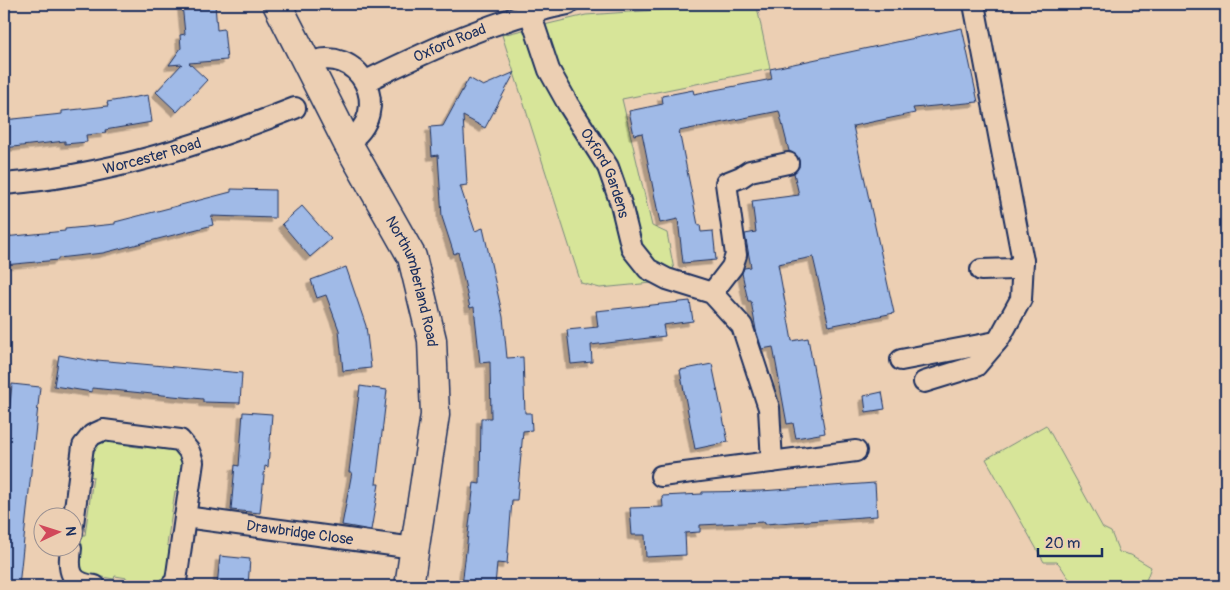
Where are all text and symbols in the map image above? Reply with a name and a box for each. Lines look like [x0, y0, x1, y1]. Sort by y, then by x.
street label: Oxford Road [410, 20, 489, 67]
street label: Oxford Gardens [576, 125, 633, 220]
street label: Worcester Road [101, 134, 204, 179]
street label: Northumberland Road [381, 213, 441, 347]
north arrow [32, 508, 82, 558]
street label: Drawbridge Close [245, 516, 355, 550]
scale bar [1038, 525, 1101, 557]
text: N [62, 526, 79, 536]
text: 20 m [1045, 534, 1080, 553]

